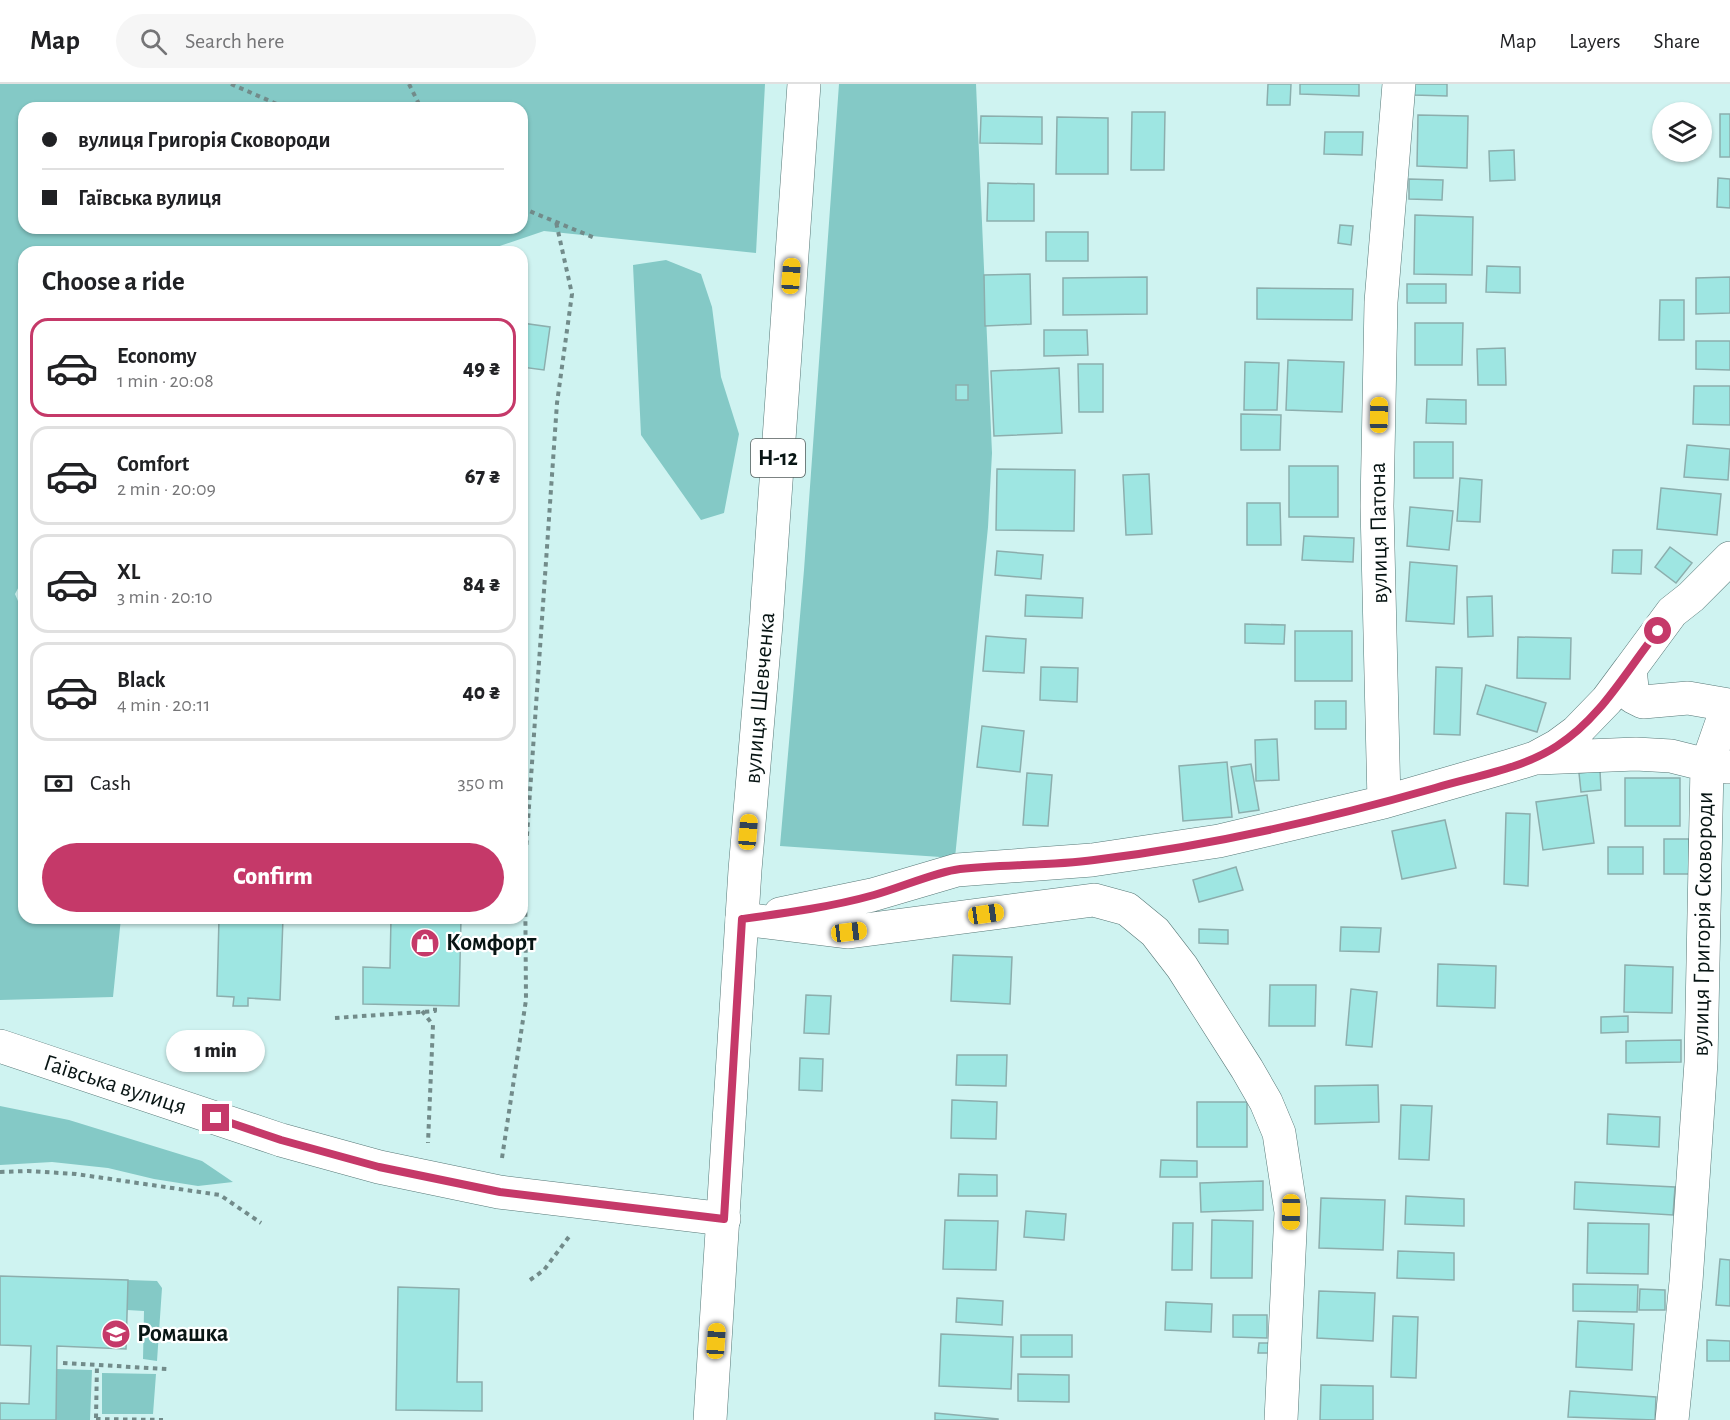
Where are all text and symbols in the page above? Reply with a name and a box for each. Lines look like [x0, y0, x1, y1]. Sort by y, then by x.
search box [116, 14, 536, 68]
icon: search [137, 25, 170, 58]
text: Map [30, 27, 80, 55]
text: Search here [185, 30, 284, 52]
text: Map [1500, 31, 1536, 52]
text: Layers [1569, 31, 1620, 52]
text: Share [1653, 31, 1700, 52]
map controls [1652, 102, 1712, 162]
button: layers [1652, 102, 1712, 162]
text: вулиця Григорія Сковороди [78, 129, 331, 151]
text: Гаївська вулиця [78, 187, 222, 209]
car [781, 257, 801, 295]
text: Choose a ride [42, 268, 185, 295]
icon: car [45, 341, 99, 395]
text: Economy [117, 345, 197, 367]
text: 49 ₴ [463, 357, 501, 379]
text: 1 min · 20:08 [117, 371, 214, 391]
car [1370, 397, 1388, 433]
road number: Н-12 [751, 439, 805, 477]
icon: car [45, 449, 99, 503]
text: Comfort [117, 453, 189, 475]
street label: вулиця Патона [1366, 462, 1392, 604]
text: 67 ₴ [465, 465, 501, 487]
text: 2 min · 20:09 [117, 479, 216, 499]
icon: car [45, 557, 99, 611]
text: XL [117, 561, 140, 583]
text: 84 ₴ [463, 573, 501, 595]
text: 3 min · 20:10 [117, 587, 213, 607]
street label: вулиця Шевченка [741, 611, 779, 785]
route start [1644, 617, 1671, 644]
icon: car [45, 665, 99, 719]
text: Black [117, 669, 165, 691]
text: 40 ₴ [462, 681, 501, 703]
text: 4 min · 20:11 [117, 695, 210, 715]
icon: cash [42, 767, 75, 800]
text: Cash [90, 772, 131, 794]
text: 350 m [458, 773, 504, 793]
street label: вулиця Григорія Сковороди [1689, 791, 1717, 1057]
car [737, 813, 759, 851]
button: Confirm [42, 843, 504, 912]
car [967, 903, 1005, 925]
car [830, 921, 868, 943]
shop icon: Комфорт [409, 927, 441, 959]
place label: Комфорт [446, 931, 537, 955]
callout: 1 min [166, 1031, 266, 1073]
text: 1 min [194, 1041, 237, 1061]
street label: Гаївська вулиця [41, 1051, 189, 1119]
route end [202, 1104, 229, 1131]
car [1282, 1194, 1300, 1230]
school or university icon: Ромашка [100, 1318, 132, 1350]
place label: Ромашка [137, 1322, 228, 1346]
car [706, 1322, 726, 1360]

